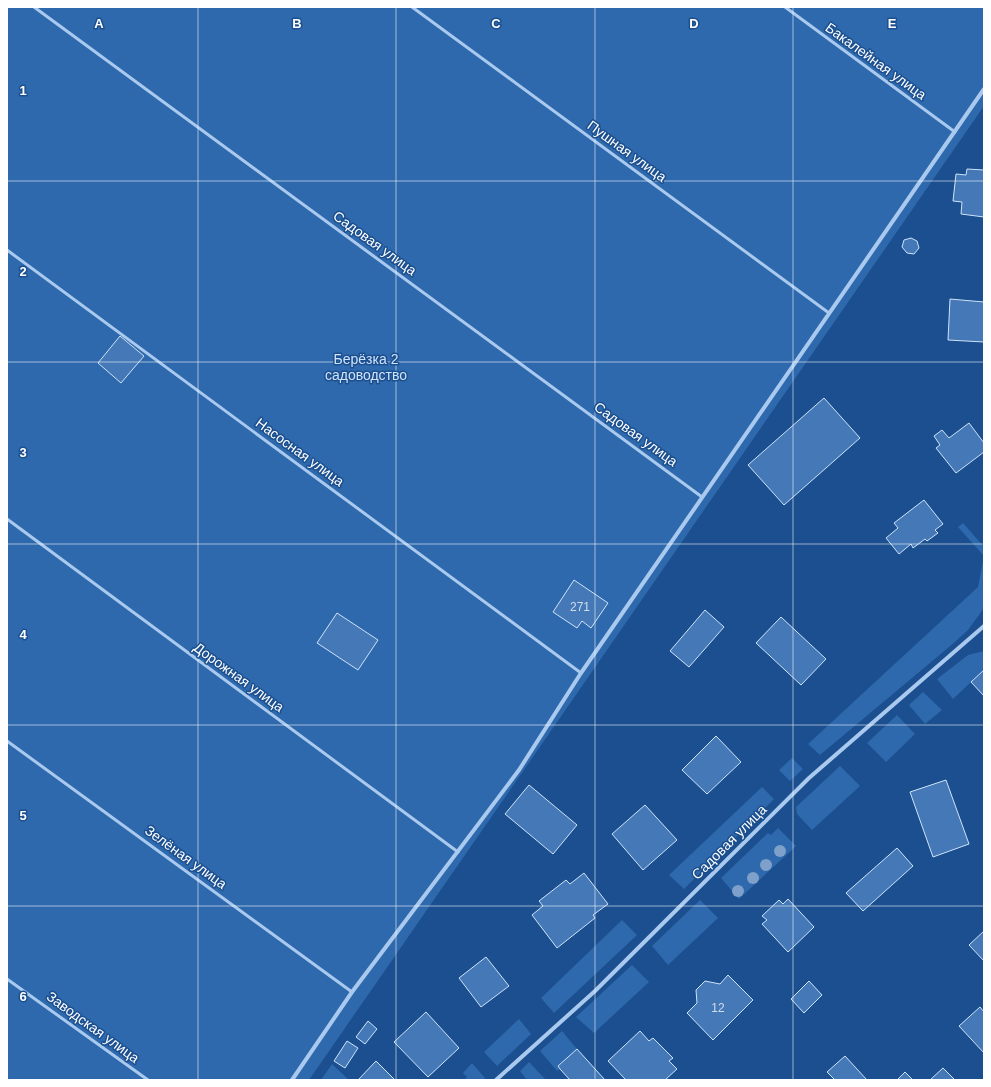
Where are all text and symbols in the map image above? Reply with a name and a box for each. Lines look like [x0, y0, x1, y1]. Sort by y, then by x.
text: A [94, 16, 104, 31]
text: B [292, 16, 302, 31]
text: C [491, 16, 501, 31]
text: D [689, 16, 699, 31]
text: E [888, 16, 897, 31]
street label: Бакалейная улица [823, 19, 930, 103]
text: 1 [19, 83, 27, 98]
street label: Пушная улица [584, 117, 670, 185]
street label: Садовая улица [330, 207, 420, 279]
text: 2 [19, 264, 27, 279]
park label: Берёзка 2 садоводство [325, 351, 407, 383]
street label: Садовая улица [591, 398, 681, 470]
street label: Насосная улица [253, 415, 347, 490]
text: 3 [19, 445, 27, 460]
house number: 271 [570, 600, 590, 614]
text: 4 [19, 627, 27, 642]
street label: Дорожная улица [191, 639, 287, 715]
street label: Садовая улица [688, 801, 770, 883]
text: 5 [19, 808, 27, 823]
street label: Зелёная улица [142, 822, 230, 892]
street label: Заводская улица [44, 988, 143, 1066]
text: 6 [19, 989, 27, 1004]
house number: 12 [711, 1001, 725, 1015]

